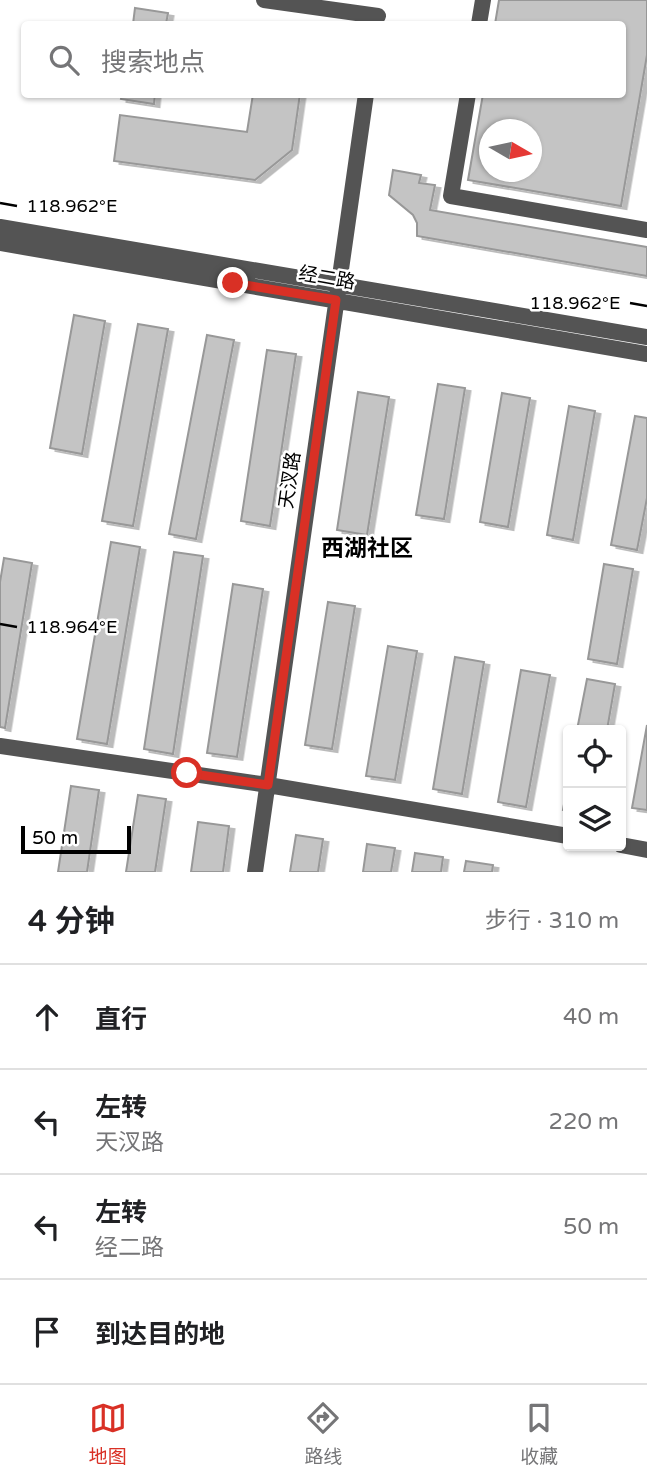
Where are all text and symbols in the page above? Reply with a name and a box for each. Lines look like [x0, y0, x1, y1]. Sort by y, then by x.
search box [21, 21, 626, 98]
icon: search [45, 41, 83, 79]
text: 搜索地点 [101, 47, 205, 78]
north arrow [479, 119, 542, 182]
text: 118.962°E [27, 195, 117, 217]
street label: 经二路 [297, 262, 357, 294]
route end [217, 267, 248, 298]
text: 118.962°E [530, 292, 620, 314]
street label: 天汊路 [275, 450, 305, 510]
district label: 西湖社区 [321, 535, 413, 563]
text: 118.964°E [27, 616, 117, 638]
map controls [563, 725, 626, 851]
button: locate [563, 725, 626, 788]
route start [171, 757, 202, 788]
button: layers [563, 788, 626, 851]
scale bar [21, 823, 131, 855]
text: 50 m [32, 827, 78, 849]
text: 4 分钟 [28, 903, 115, 940]
text: 步行 · 310 m [485, 907, 619, 935]
icon: ahead [28, 998, 66, 1036]
text: 40 m [563, 1003, 619, 1031]
text: 直行 [95, 1004, 147, 1035]
text: 左转 [95, 1092, 147, 1123]
icon: left [28, 1103, 66, 1141]
text: 220 m [549, 1108, 619, 1136]
text: 天汊路 [95, 1129, 164, 1157]
text: 左转 [95, 1197, 147, 1228]
icon: left [28, 1208, 66, 1246]
text: 50 m [563, 1213, 619, 1241]
text: 经二路 [95, 1234, 164, 1262]
icon: arrive [28, 1313, 66, 1351]
text: 到达目的地 [95, 1319, 225, 1350]
tab: 地图 [89, 1399, 127, 1468]
tab: 路线 [304, 1399, 342, 1468]
tab: 收藏 [520, 1399, 558, 1468]

